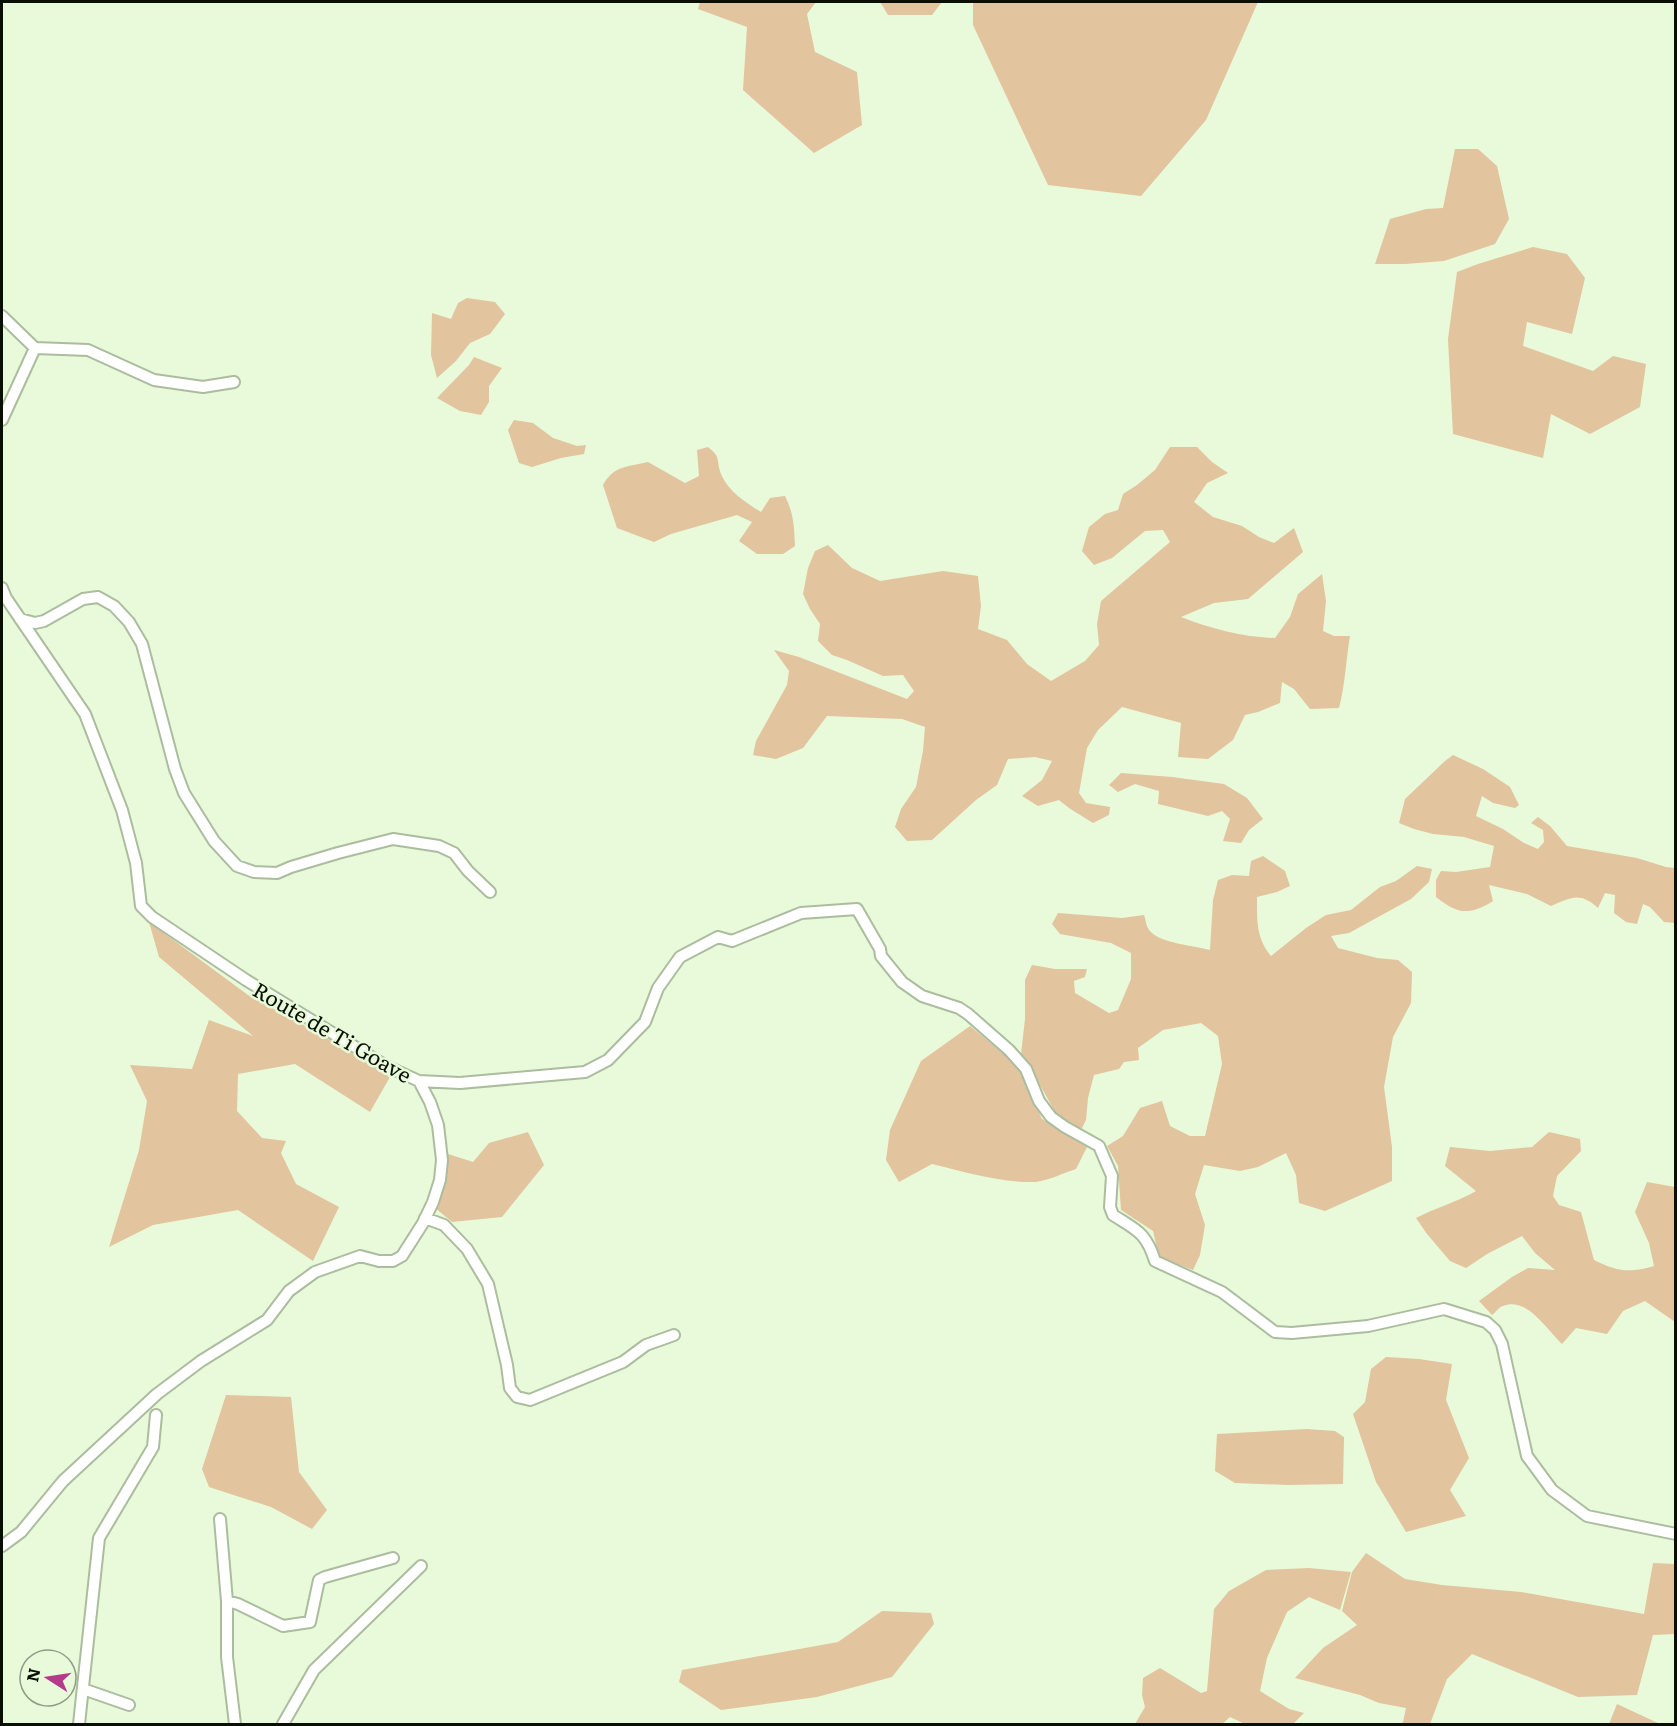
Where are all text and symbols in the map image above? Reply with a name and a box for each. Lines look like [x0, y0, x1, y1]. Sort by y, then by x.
street label: Route de Ti Goave [248, 973, 418, 1089]
north arrow [18, 1648, 78, 1708]
text: N [19, 1666, 45, 1684]

